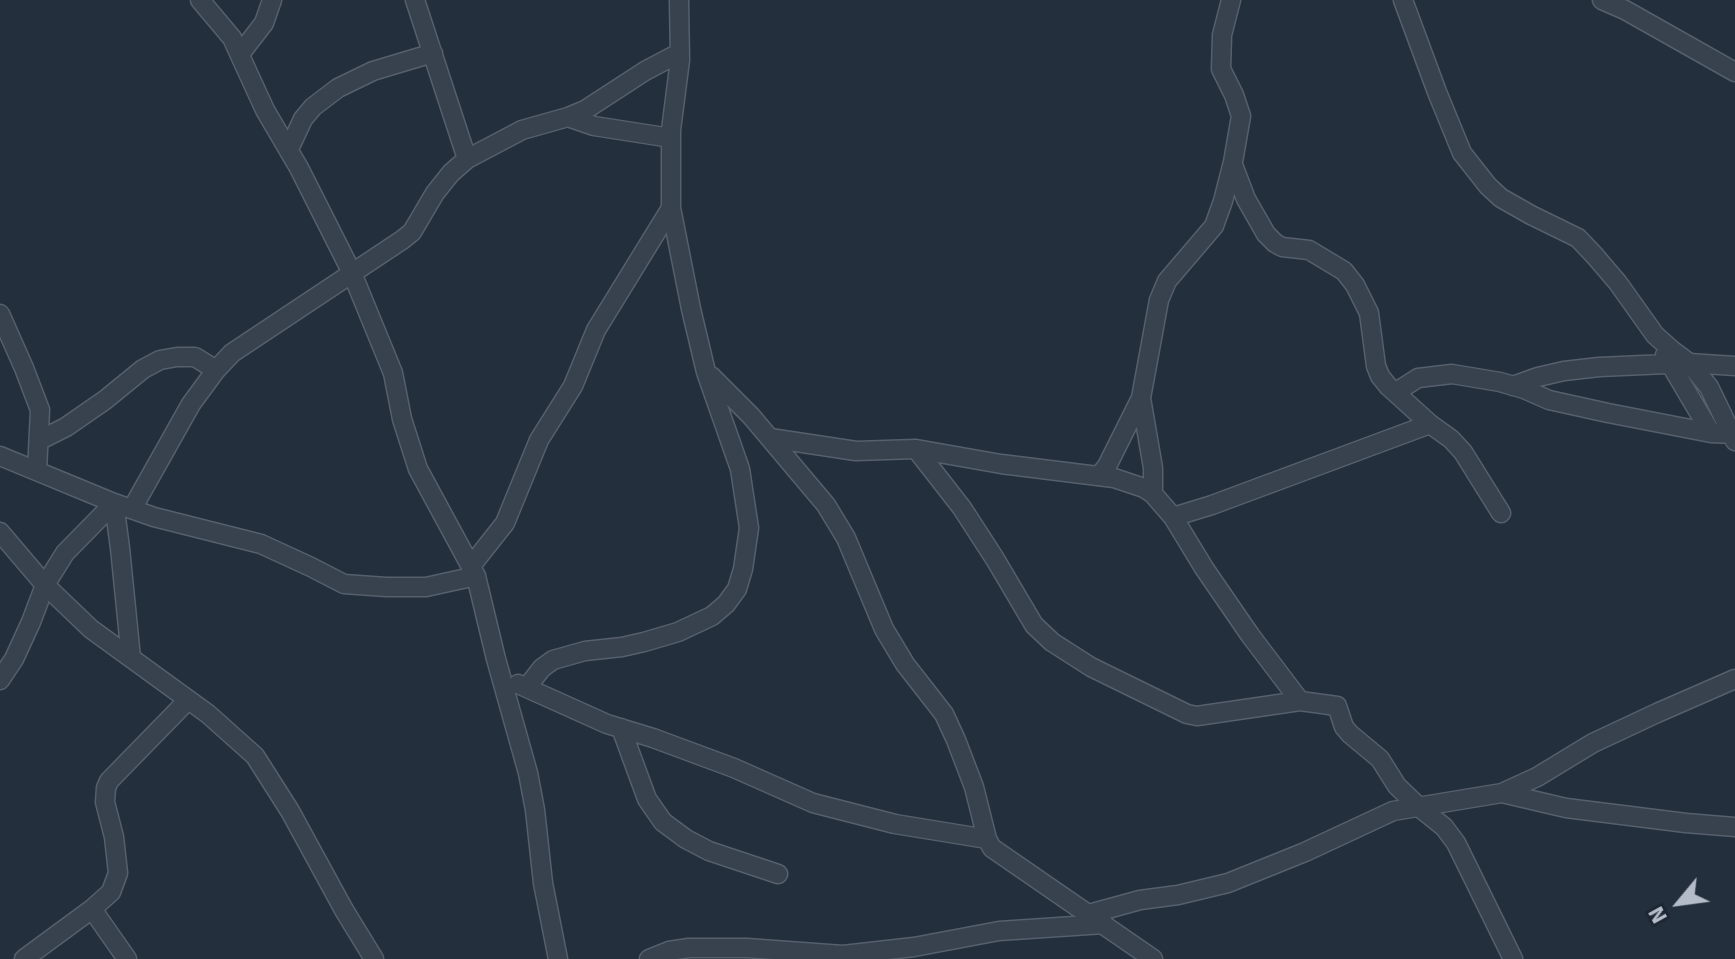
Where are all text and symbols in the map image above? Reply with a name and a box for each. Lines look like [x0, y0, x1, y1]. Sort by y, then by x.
north arrow [1639, 863, 1719, 943]
text: N [1642, 902, 1673, 928]

